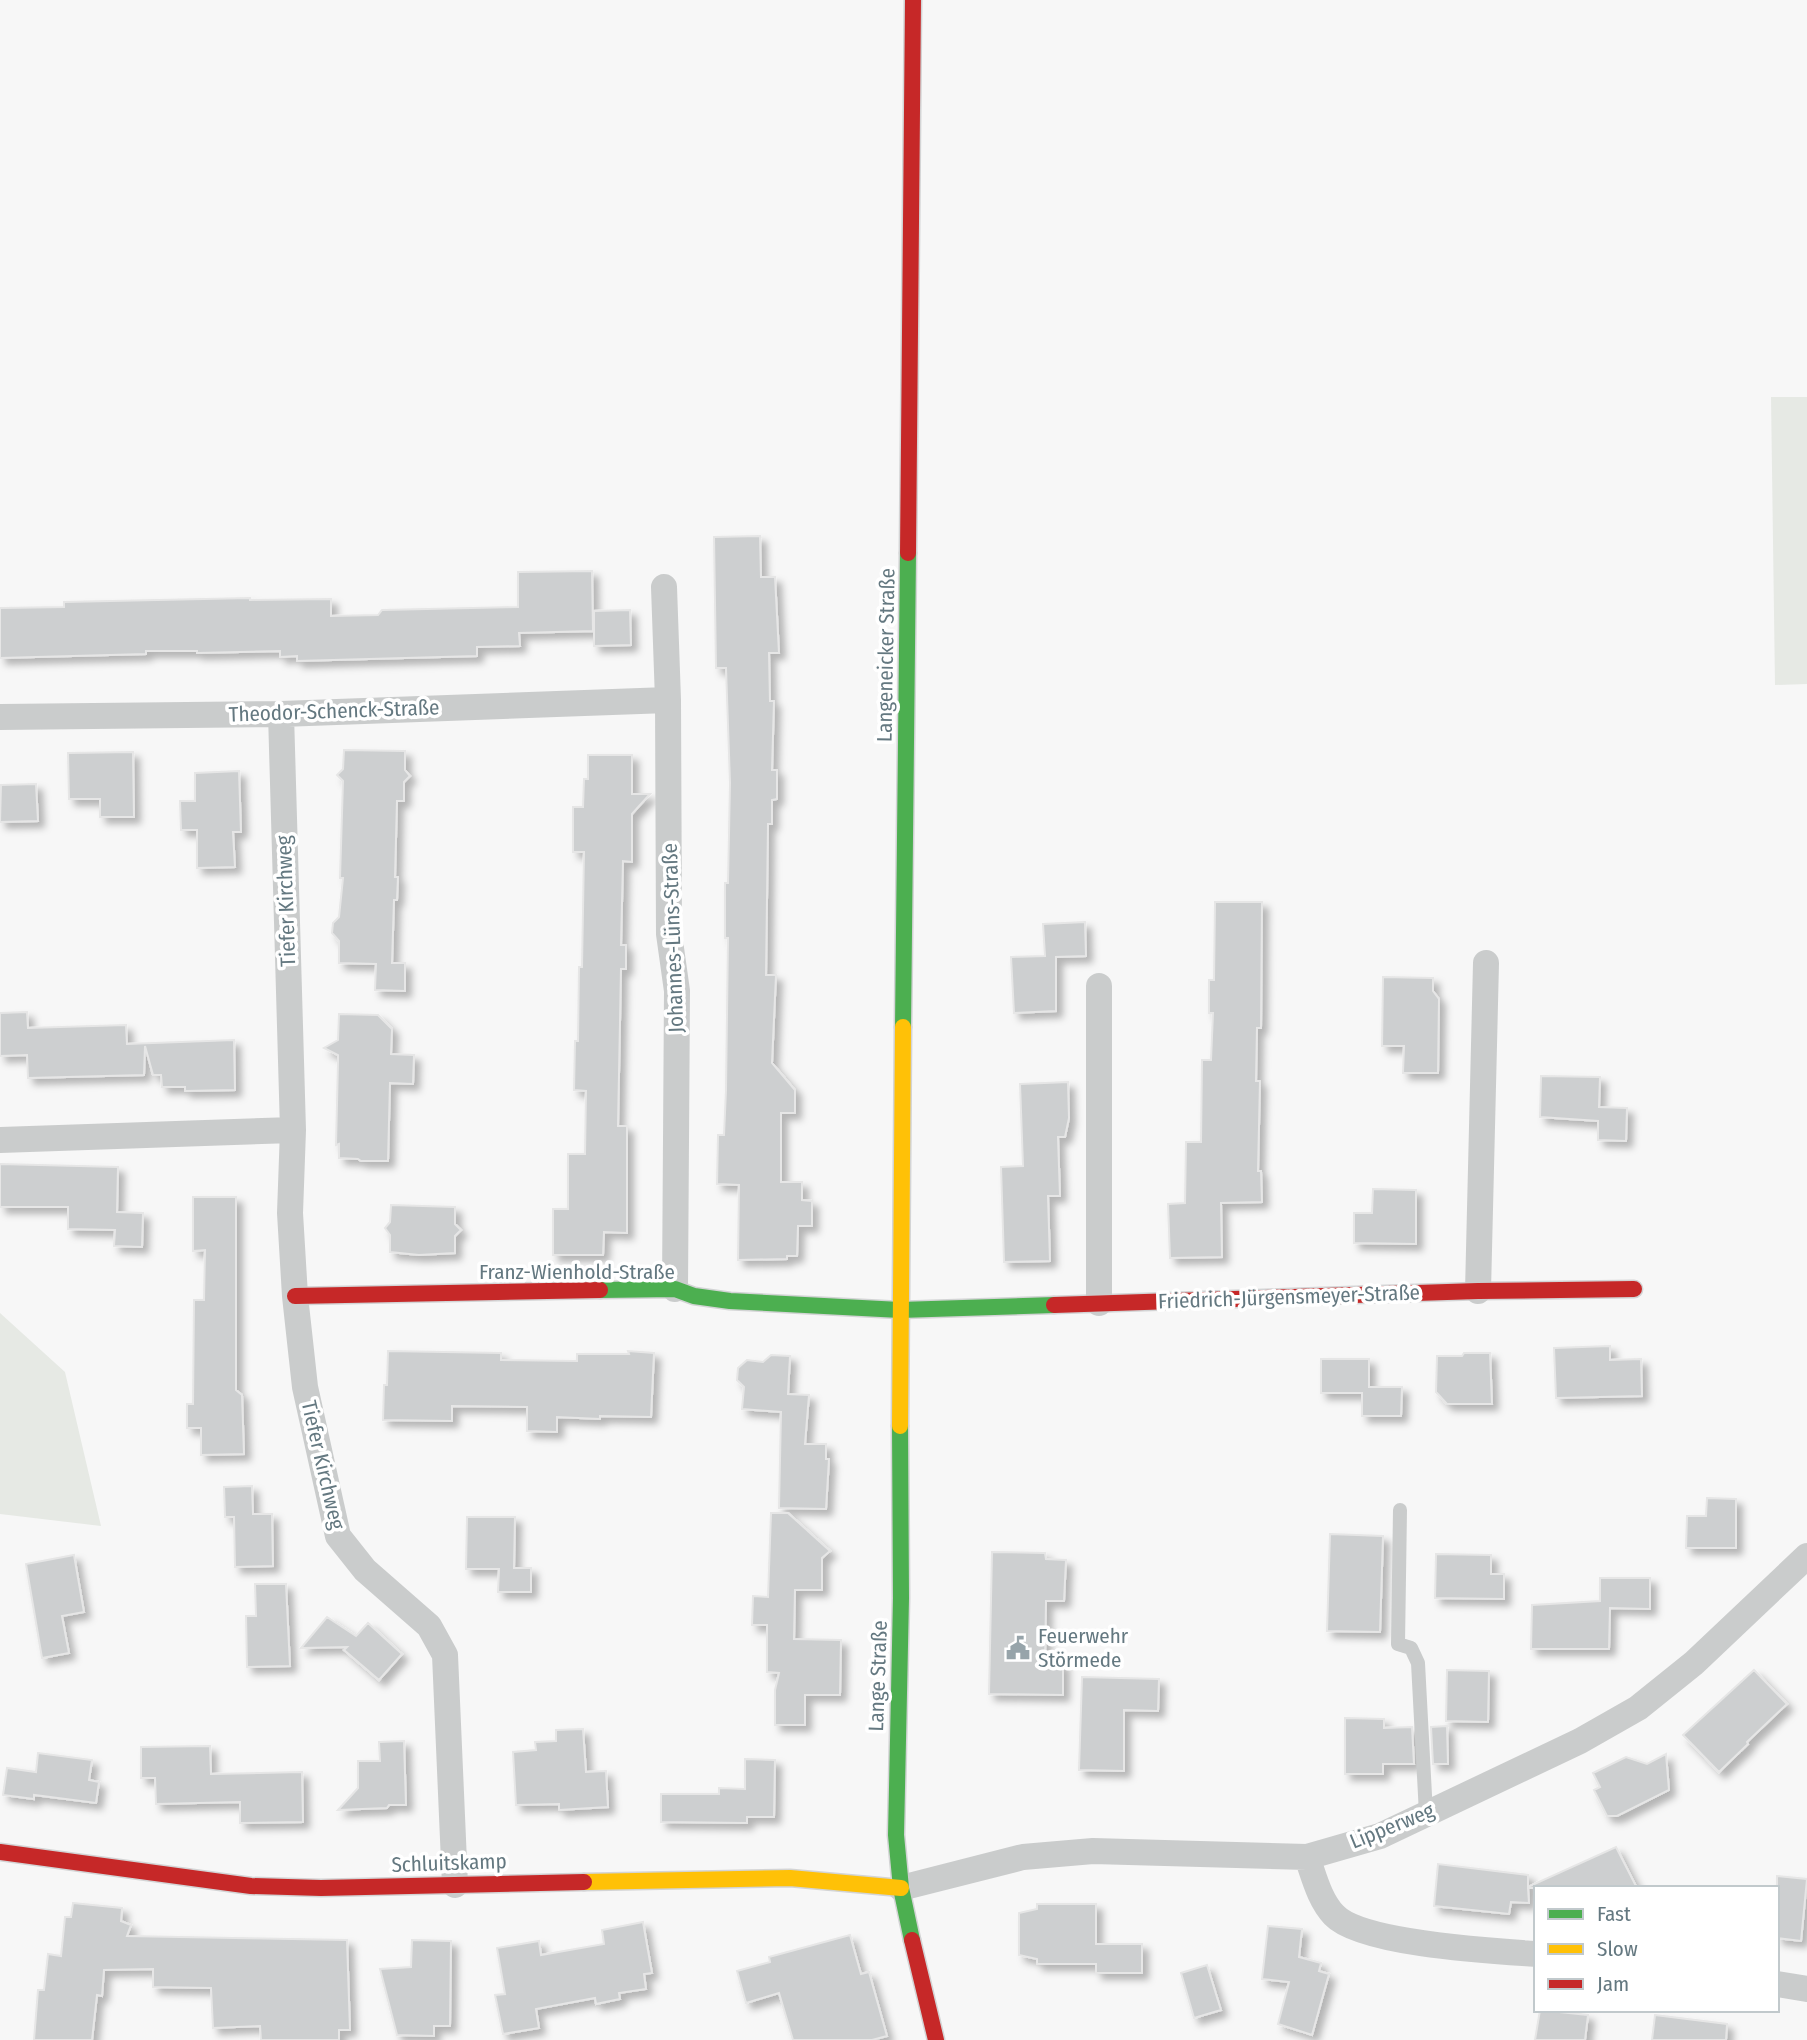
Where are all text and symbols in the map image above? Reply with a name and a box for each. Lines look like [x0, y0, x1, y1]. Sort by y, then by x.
street label: Langeneicker Straße [871, 568, 901, 742]
street label: Theodor-Schenck-Straße [228, 694, 440, 728]
street label: Tiefer Kirchweg [271, 835, 301, 967]
street label: Johannes-Lüns-Straße [657, 843, 689, 1033]
street label: Franz-Wienhold-Straße [479, 1259, 675, 1285]
street label: Friedrich-Jürgensmeyer-Straße [1158, 1279, 1420, 1315]
street label: Tiefer Kirchweg [296, 1398, 350, 1532]
street label: Lange Straße [863, 1620, 893, 1732]
place label: Feuerwehr Störmede [1038, 1623, 1129, 1673]
public building icon: Feuerwehr Störmede [1004, 1634, 1032, 1662]
street label: Lipperweg [1346, 1797, 1438, 1855]
street label: Schluitskamp [391, 1848, 507, 1878]
legend [1534, 1886, 1779, 2012]
text: Fast [1597, 1901, 1631, 1927]
text: Slow [1597, 1936, 1638, 1962]
text: Jam [1597, 1971, 1629, 1997]

